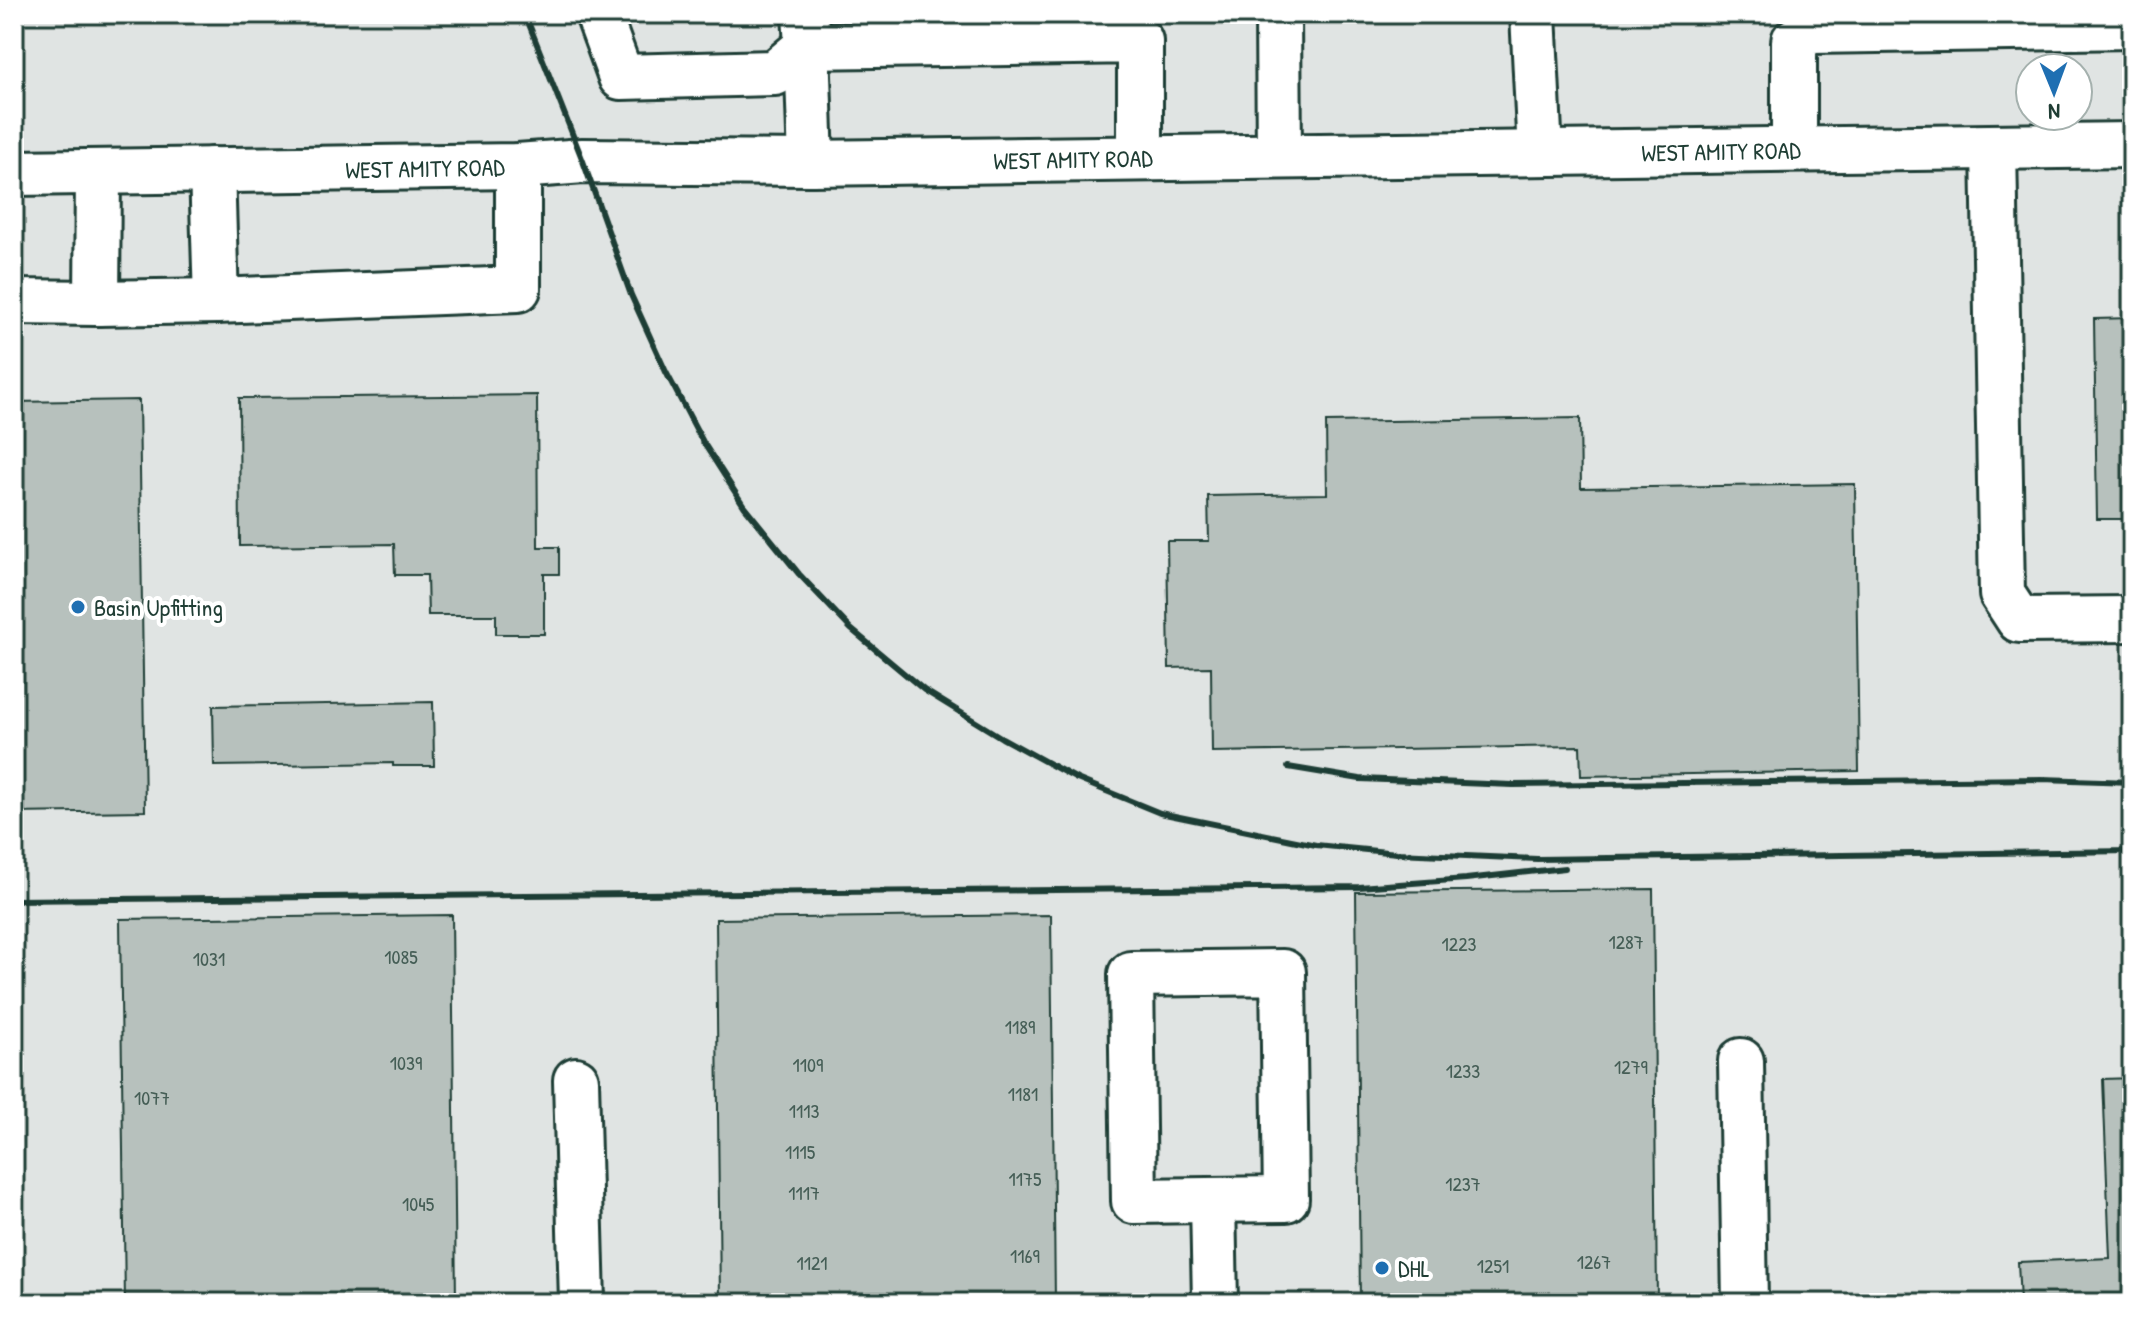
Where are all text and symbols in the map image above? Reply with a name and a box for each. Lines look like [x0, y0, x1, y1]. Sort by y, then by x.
north arrow [2014, 52, 2094, 132]
text: N [2048, 97, 2060, 127]
street label: WEST AMITY ROAD [1641, 134, 1802, 168]
street label: WEST AMITY ROAD [993, 142, 1154, 176]
street label: WEST AMITY ROAD [345, 151, 506, 185]
place label: Basin Upfitting [94, 591, 223, 623]
marker: Basin Upfitting [69, 598, 87, 616]
house number: 1287 [1608, 928, 1644, 955]
house number: 1223 [1442, 930, 1477, 957]
house number: 1085 [384, 943, 418, 970]
house number: 1031 [193, 945, 225, 972]
house number: 1189 [1005, 1013, 1035, 1040]
house number: 1039 [390, 1049, 422, 1076]
house number: 1109 [793, 1051, 823, 1078]
house number: 1279 [1614, 1053, 1648, 1080]
house number: 1233 [1446, 1057, 1480, 1084]
house number: 1181 [1008, 1080, 1038, 1107]
house number: 1077 [134, 1084, 170, 1111]
house number: 1113 [789, 1097, 819, 1124]
house number: 1115 [785, 1138, 816, 1165]
house number: 1175 [1009, 1165, 1042, 1192]
house number: 1237 [1445, 1170, 1481, 1197]
house number: 1117 [788, 1179, 820, 1206]
house number: 1045 [402, 1190, 435, 1217]
house number: 1169 [1010, 1242, 1040, 1269]
house number: 1267 [1577, 1248, 1611, 1275]
house number: 1121 [796, 1249, 828, 1276]
place label: DHL [1398, 1252, 1430, 1284]
house number: 1251 [1477, 1252, 1509, 1279]
marker: DHL [1373, 1259, 1391, 1277]

